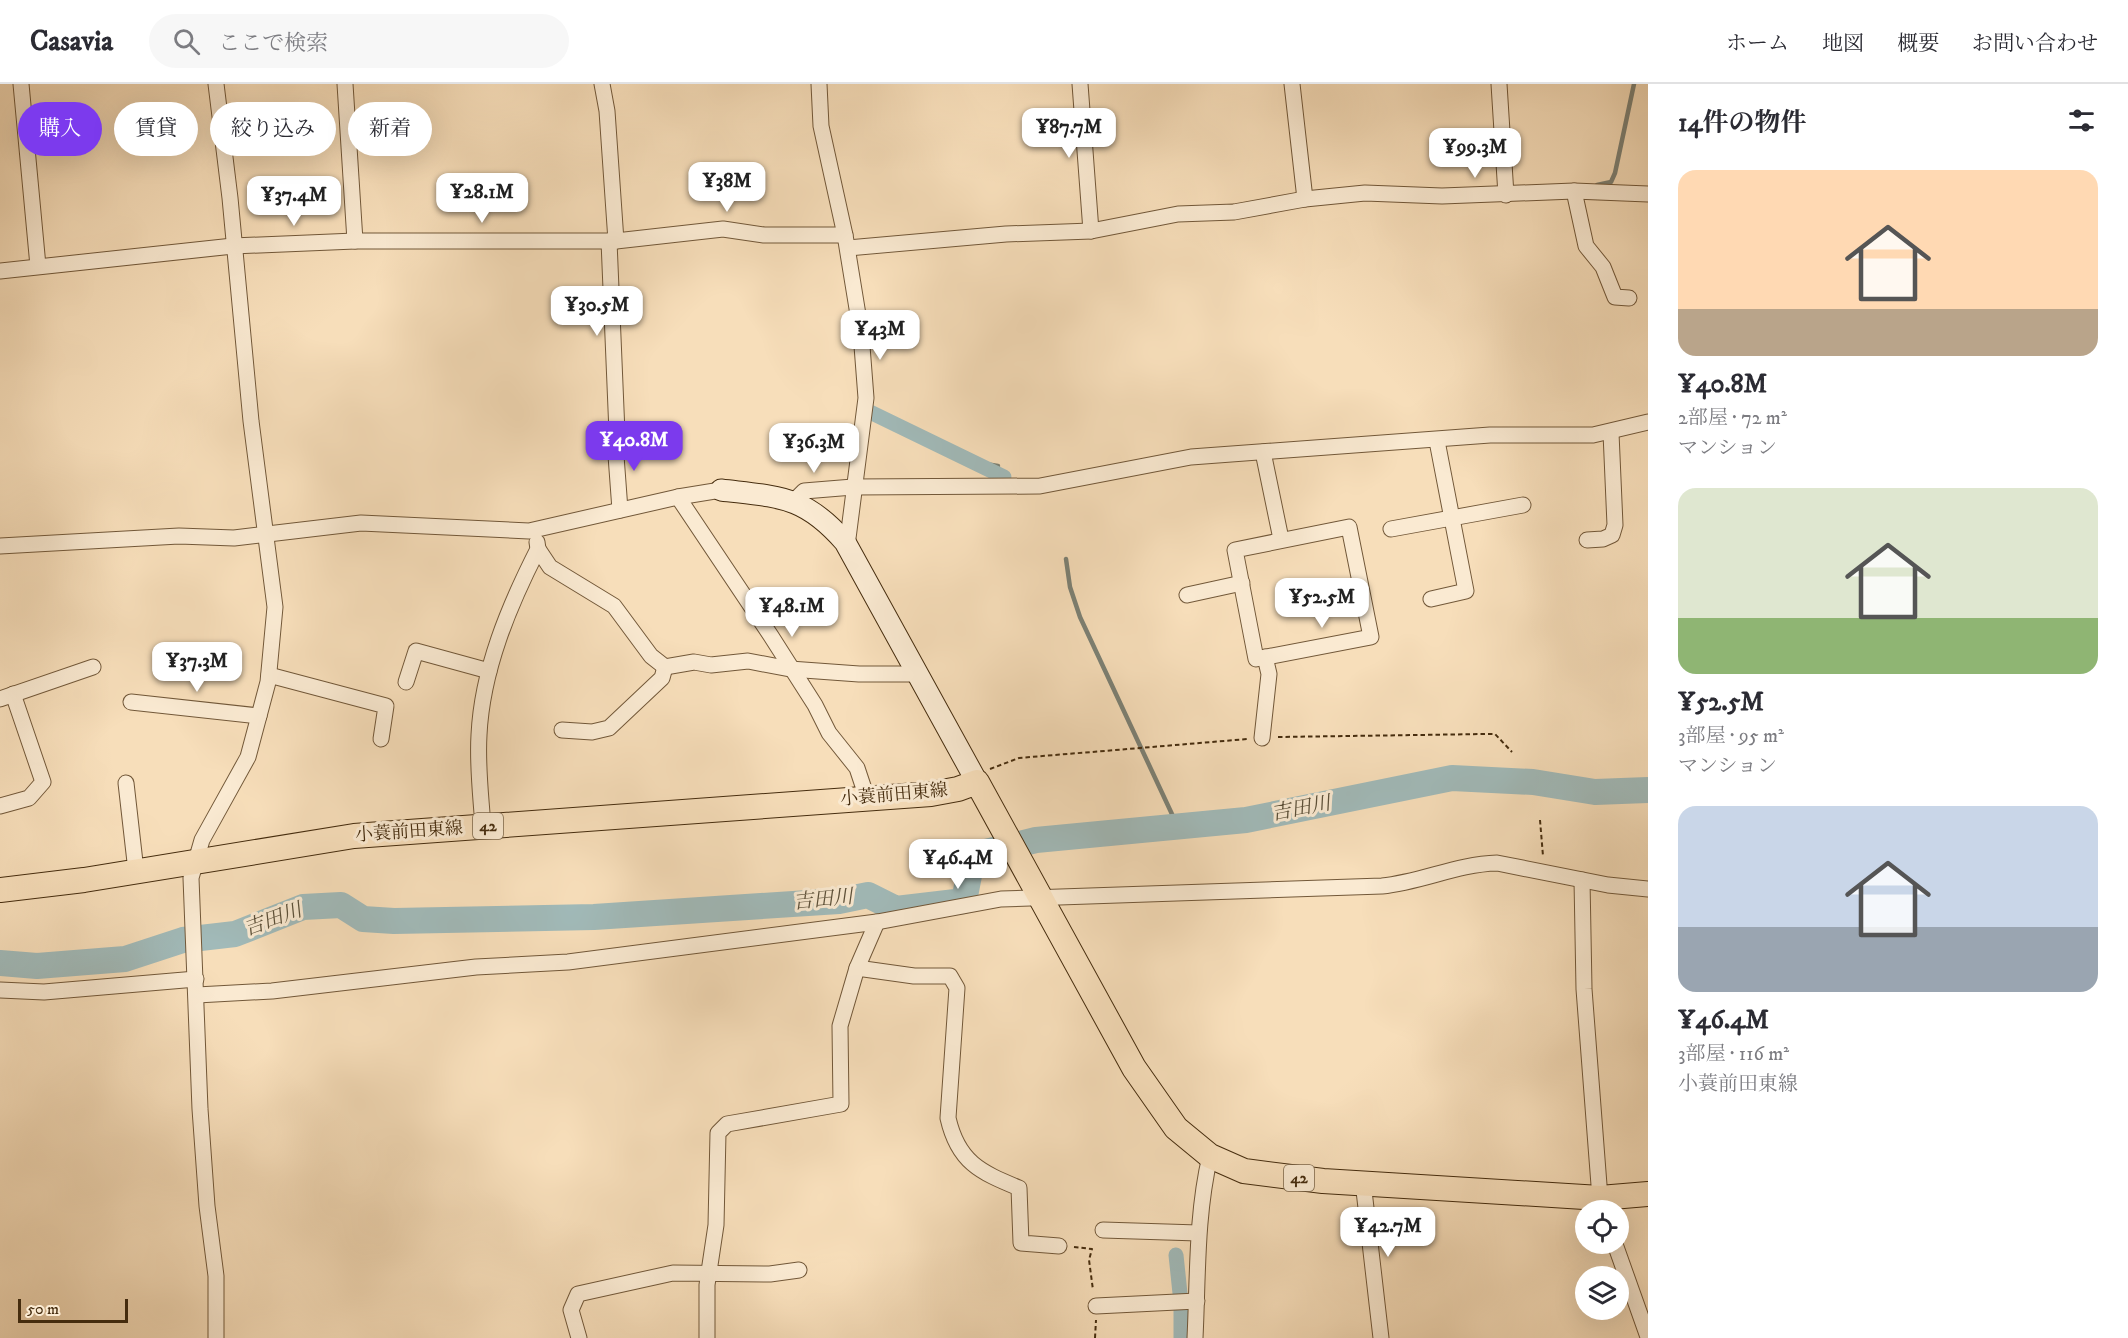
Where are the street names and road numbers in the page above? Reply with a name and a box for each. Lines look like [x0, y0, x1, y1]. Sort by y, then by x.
street label: 小蓑前田東線 [839, 779, 949, 811]
road number: 42 [473, 813, 503, 839]
street label: 小蓑前田東線 [354, 817, 464, 847]
road number: 42 [1284, 1165, 1314, 1191]

